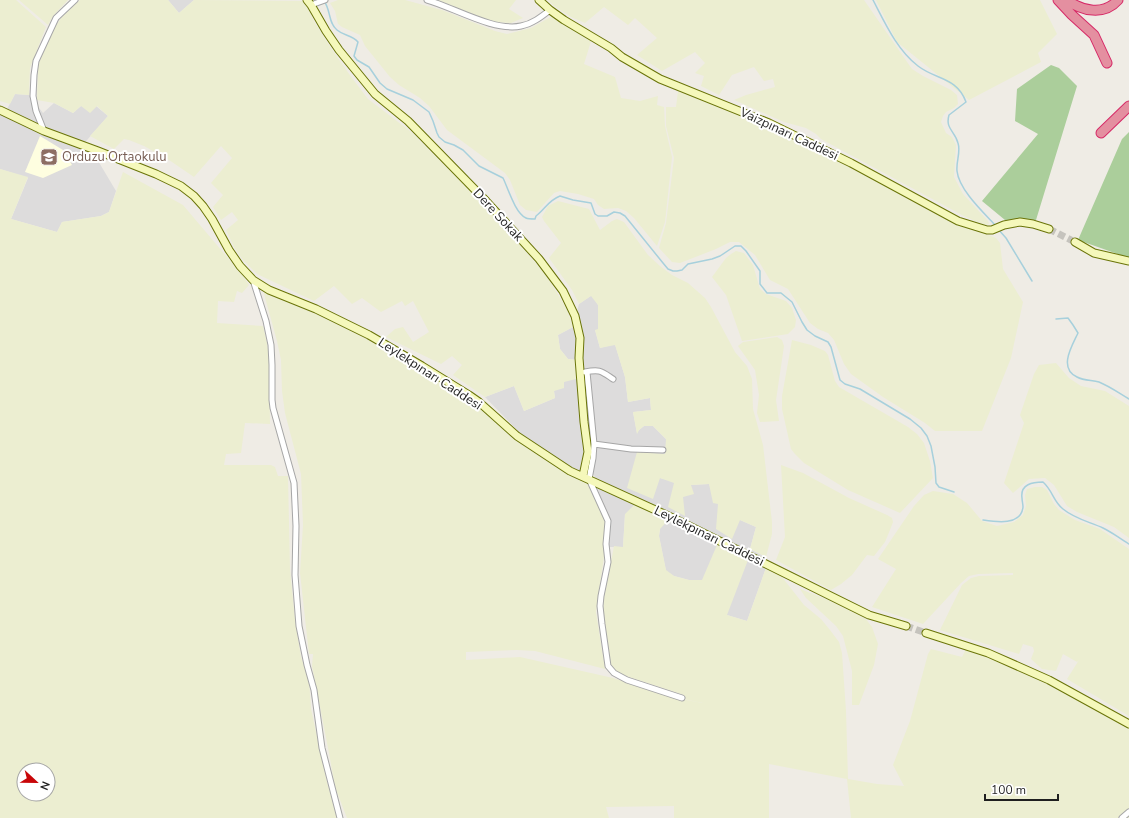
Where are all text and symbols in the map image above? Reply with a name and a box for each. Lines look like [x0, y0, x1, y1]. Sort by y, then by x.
street label: Vaizpınarı Caddesi [736, 103, 841, 165]
school or university icon: Orduzu Ortaokulu [39, 147, 59, 167]
place label: Orduzu Ortaokulu [62, 148, 167, 166]
street label: Dere Sokak [469, 185, 528, 246]
street label: Leylekpınarı Caddesi [375, 334, 485, 414]
street label: Leylekpınarı Caddesi [651, 502, 767, 570]
north arrow [16, 762, 56, 802]
scale bar [985, 776, 1058, 802]
text: N [36, 779, 53, 792]
text: 100 m [991, 782, 1026, 798]

